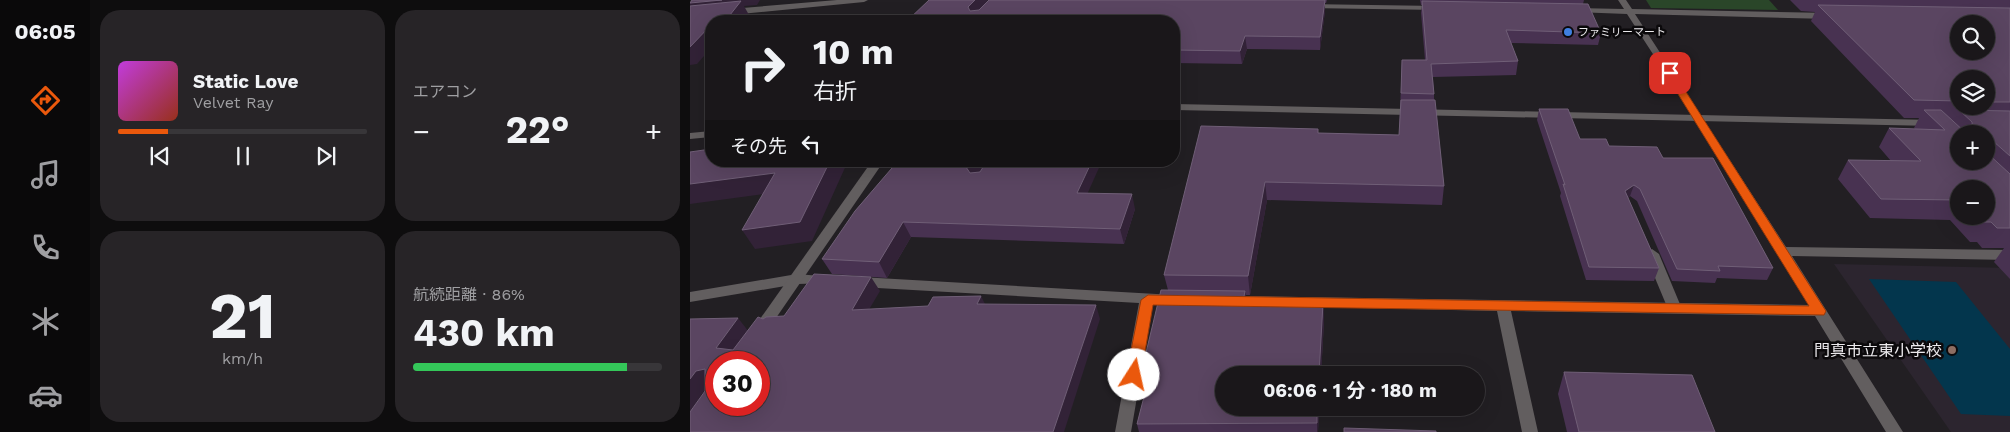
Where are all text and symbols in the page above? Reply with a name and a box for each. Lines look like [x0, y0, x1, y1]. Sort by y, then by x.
map controls [1950, 15, 1995, 225]
button: search [1950, 15, 1995, 60]
text: 06:05 [14, 19, 76, 44]
marker: ファミリーマート [1562, 26, 1574, 38]
place label: ファミリーマート [1578, 26, 1666, 39]
text: 10 m [813, 31, 894, 73]
icon: right [730, 35, 795, 100]
pin [1649, 52, 1691, 94]
icon: arrive [1656, 59, 1684, 87]
text: Static Love [193, 70, 298, 93]
button: layers [1950, 70, 1995, 115]
text: 右折 [813, 79, 857, 104]
text: エアコン [413, 82, 477, 101]
icon: directions [28, 83, 63, 118]
text: Velvet Ray [193, 93, 273, 112]
text: 22° [505, 108, 570, 152]
text: − [413, 115, 430, 148]
text: + [645, 115, 662, 148]
button: + [1950, 125, 1995, 170]
icon: left [797, 130, 825, 158]
text: その先 [730, 135, 787, 158]
icon: previous [146, 142, 174, 170]
icon: pause [229, 142, 257, 170]
icon: next [312, 142, 340, 170]
icon: music [28, 157, 63, 192]
button: − [1950, 180, 1995, 225]
icon: phone [28, 230, 63, 265]
text: 21 [209, 278, 276, 354]
text: 航続距離 · 86% [413, 285, 525, 304]
icon: climate [28, 304, 63, 339]
text: 430 km [413, 311, 555, 355]
place label: 門真市立東小学校 [1814, 341, 1942, 360]
marker: 門真市立東小学校 [1946, 344, 1958, 356]
position arrow [1107, 348, 1159, 400]
text: km/h [222, 349, 263, 368]
speed limit sign: 30 [705, 351, 770, 416]
icon: car [28, 378, 63, 413]
text: 06:06 · 1 分 · 180 m [1263, 379, 1437, 402]

